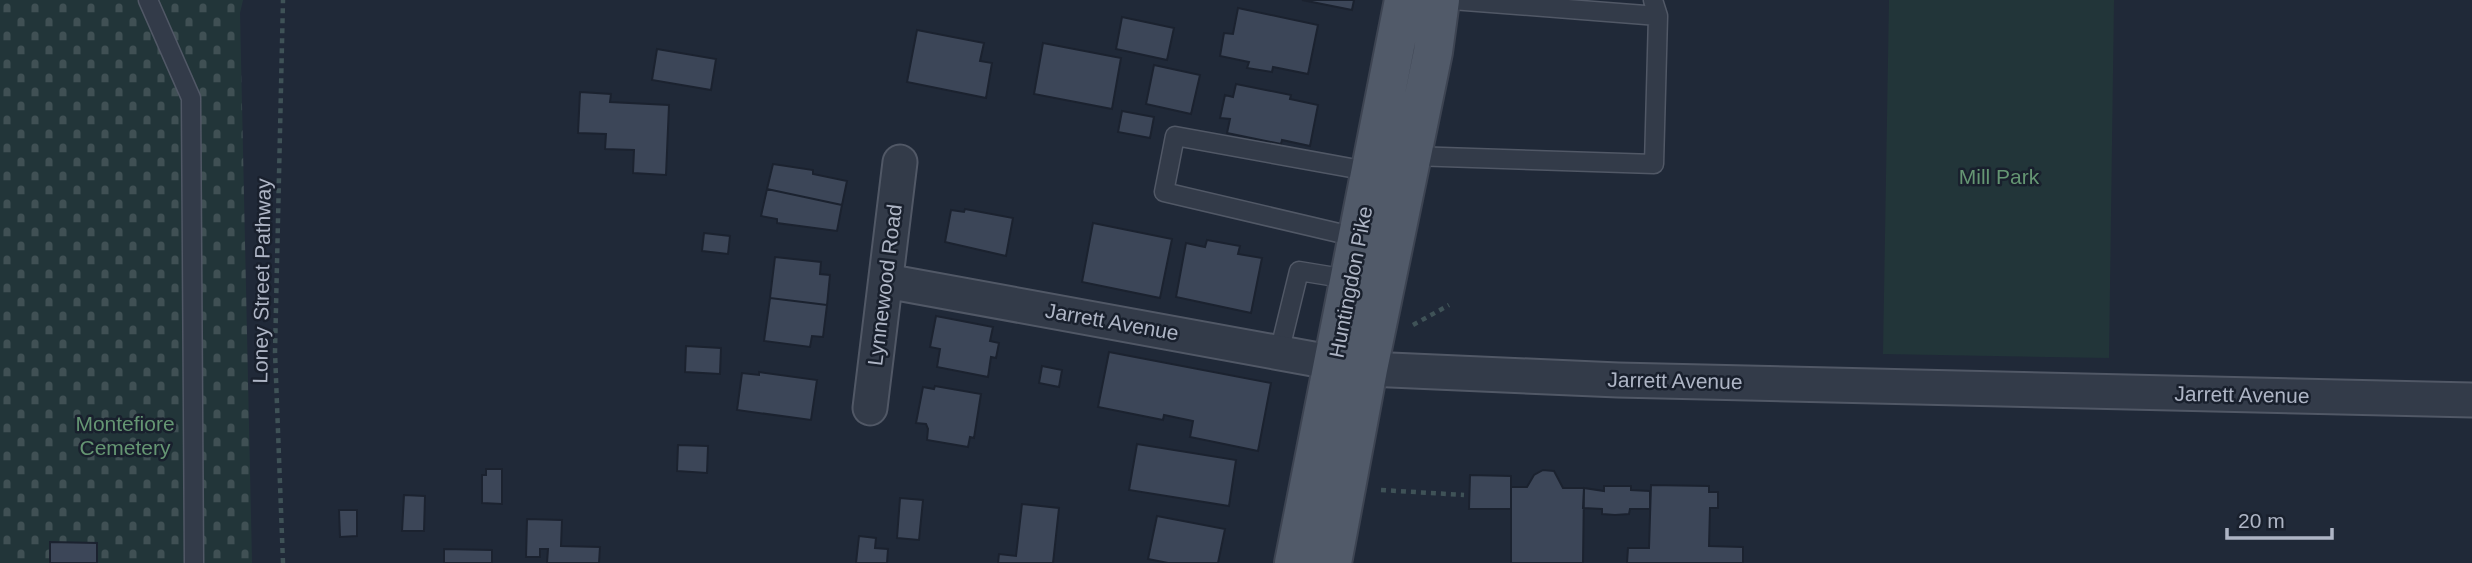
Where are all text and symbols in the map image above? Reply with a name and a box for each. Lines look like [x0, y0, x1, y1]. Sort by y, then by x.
park label: Mill Park [1959, 165, 2040, 188]
street label: Loney Street Pathway [248, 178, 275, 384]
street label: Lynnewood Road [863, 203, 906, 367]
street label: Huntingdon Pike [1325, 204, 1377, 360]
street label: Jarrett Avenue [1044, 298, 1181, 345]
street label: Jarrett Avenue [1607, 368, 1743, 393]
street label: Jarrett Avenue [2174, 382, 2310, 407]
park label: Montefiore Cemetery [75, 412, 175, 459]
scale bar [2227, 496, 2332, 540]
text: 20 m [2238, 509, 2285, 532]

